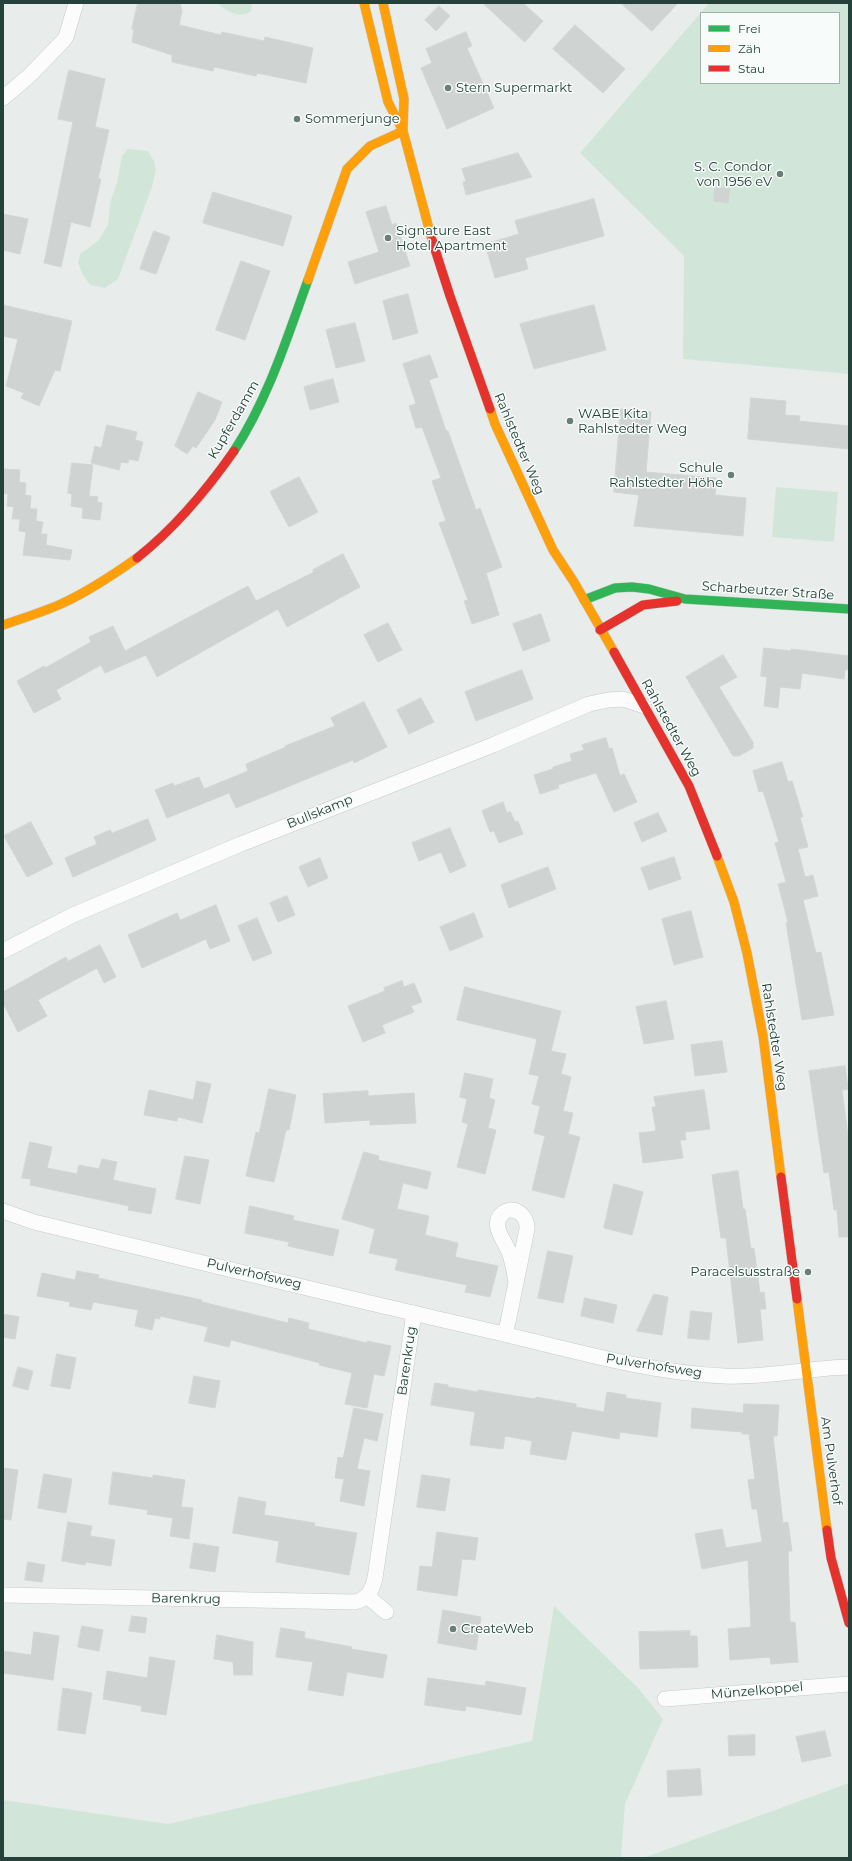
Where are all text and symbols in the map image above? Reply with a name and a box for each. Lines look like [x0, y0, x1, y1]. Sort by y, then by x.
legend [700, 12, 840, 84]
text: Frei [738, 21, 761, 36]
text: Zäh [738, 41, 761, 56]
text: Stau [738, 61, 765, 76]
place label: Stern Supermarkt [456, 80, 572, 96]
marker: Stern Supermarkt [443, 83, 453, 93]
place label: Sommerjunge [305, 111, 400, 127]
marker: Sommerjunge [292, 114, 302, 124]
place label: S. C. Condor von 1956 eV [694, 159, 772, 190]
marker: S. C. Condor von 1956 eV [775, 169, 785, 179]
place label: Signature East Hotel Apartment [396, 223, 507, 254]
marker: Signature East Hotel Apartment [383, 233, 393, 243]
street label: Kupferdamm [205, 378, 263, 462]
street label: Rahlstedter Weg [490, 391, 548, 497]
place label: WABE Kita Rahlstedter Weg [578, 406, 687, 437]
marker: WABE Kita Rahlstedter Weg [565, 416, 575, 426]
place label: Schule Rahlstedter Höhe [609, 460, 723, 491]
marker: Schule Rahlstedter Höhe [726, 470, 736, 480]
street label: Scharbeutzer Straße [701, 579, 835, 603]
street label: Rahlstedter Weg [638, 676, 704, 780]
street label: Bullskamp [285, 792, 355, 832]
street label: Rahlstedter Weg [758, 982, 790, 1092]
street label: Pulverhofsweg [205, 1255, 303, 1293]
place label: Paracelsusstraße [690, 1264, 800, 1280]
marker: Paracelsusstraße [803, 1267, 813, 1277]
street label: Barenkrug [394, 1325, 420, 1397]
street label: Pulverhofsweg [605, 1351, 703, 1381]
street label: Am Pulverhof [817, 1416, 845, 1506]
street label: Barenkrug [151, 1591, 221, 1607]
place label: CreateWeb [461, 1621, 534, 1637]
marker: CreateWeb [448, 1624, 458, 1634]
street label: Münzelkoppel [710, 1679, 804, 1703]

